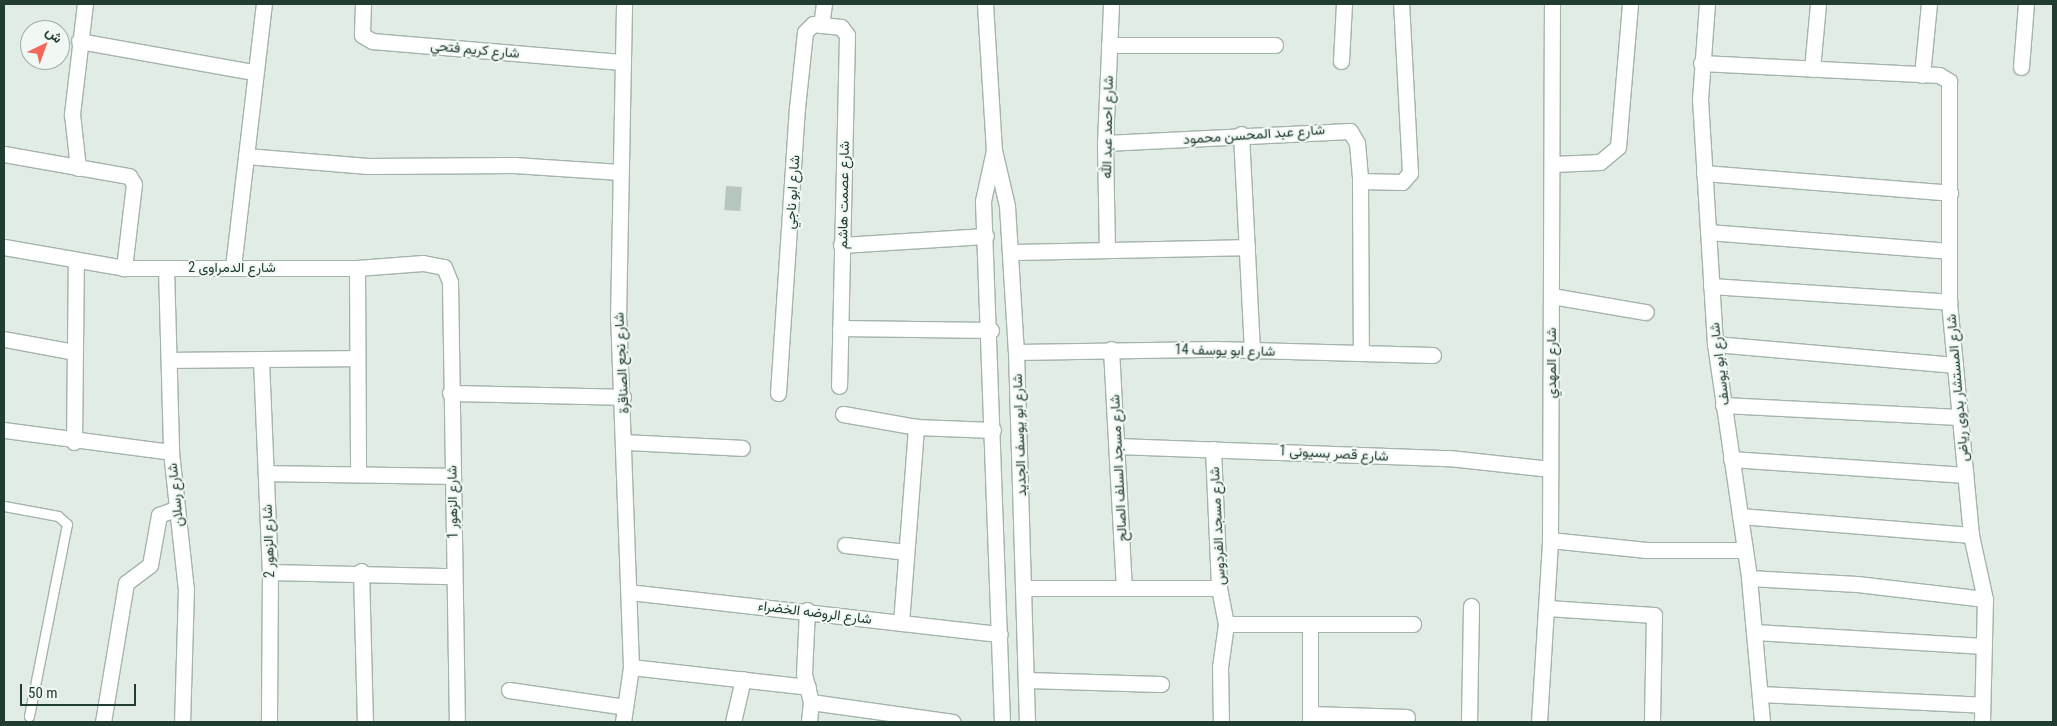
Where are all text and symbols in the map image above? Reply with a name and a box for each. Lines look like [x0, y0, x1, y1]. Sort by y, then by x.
north arrow [20, 20, 70, 70]
text: ش [43, 23, 66, 46]
street label: شارع كريم فتحي [430, 37, 520, 61]
street label: شارع احمد عبد الله [1098, 75, 1116, 179]
street label: شارع عبد المحسن محمود [1183, 121, 1325, 147]
street label: شارع عصمت هاشم [834, 141, 852, 249]
street label: شارع ابو ناجي [781, 154, 803, 230]
street label: شارع الدمراوى 2 [188, 259, 276, 275]
street label: شارع نجع الصناقرة [610, 312, 632, 414]
street label: شارع المستشار بدوى رياض [1942, 313, 1972, 463]
street label: شارع ابو يوسف [1706, 321, 1732, 407]
street label: شارع المهدي [1543, 328, 1559, 398]
street label: شارع ابو يوسف 14 [1175, 341, 1275, 359]
street label: شارع ابو يوسف الجديد [1008, 373, 1030, 497]
street label: شارع مسجد السلف الصالح [1106, 394, 1130, 542]
street label: شارع قصر بسيونى 1 [1279, 442, 1389, 464]
street label: شارع رسلان [163, 462, 187, 528]
street label: شارع الزهور 1 [443, 465, 461, 539]
street label: شارع مسجد الفردوس [1206, 466, 1228, 586]
street label: شارع الزهور 2 [258, 504, 278, 578]
street label: شارع الروضه الخضراء [757, 597, 873, 627]
scale bar [22, 674, 139, 706]
text: 50 m [28, 684, 58, 702]

